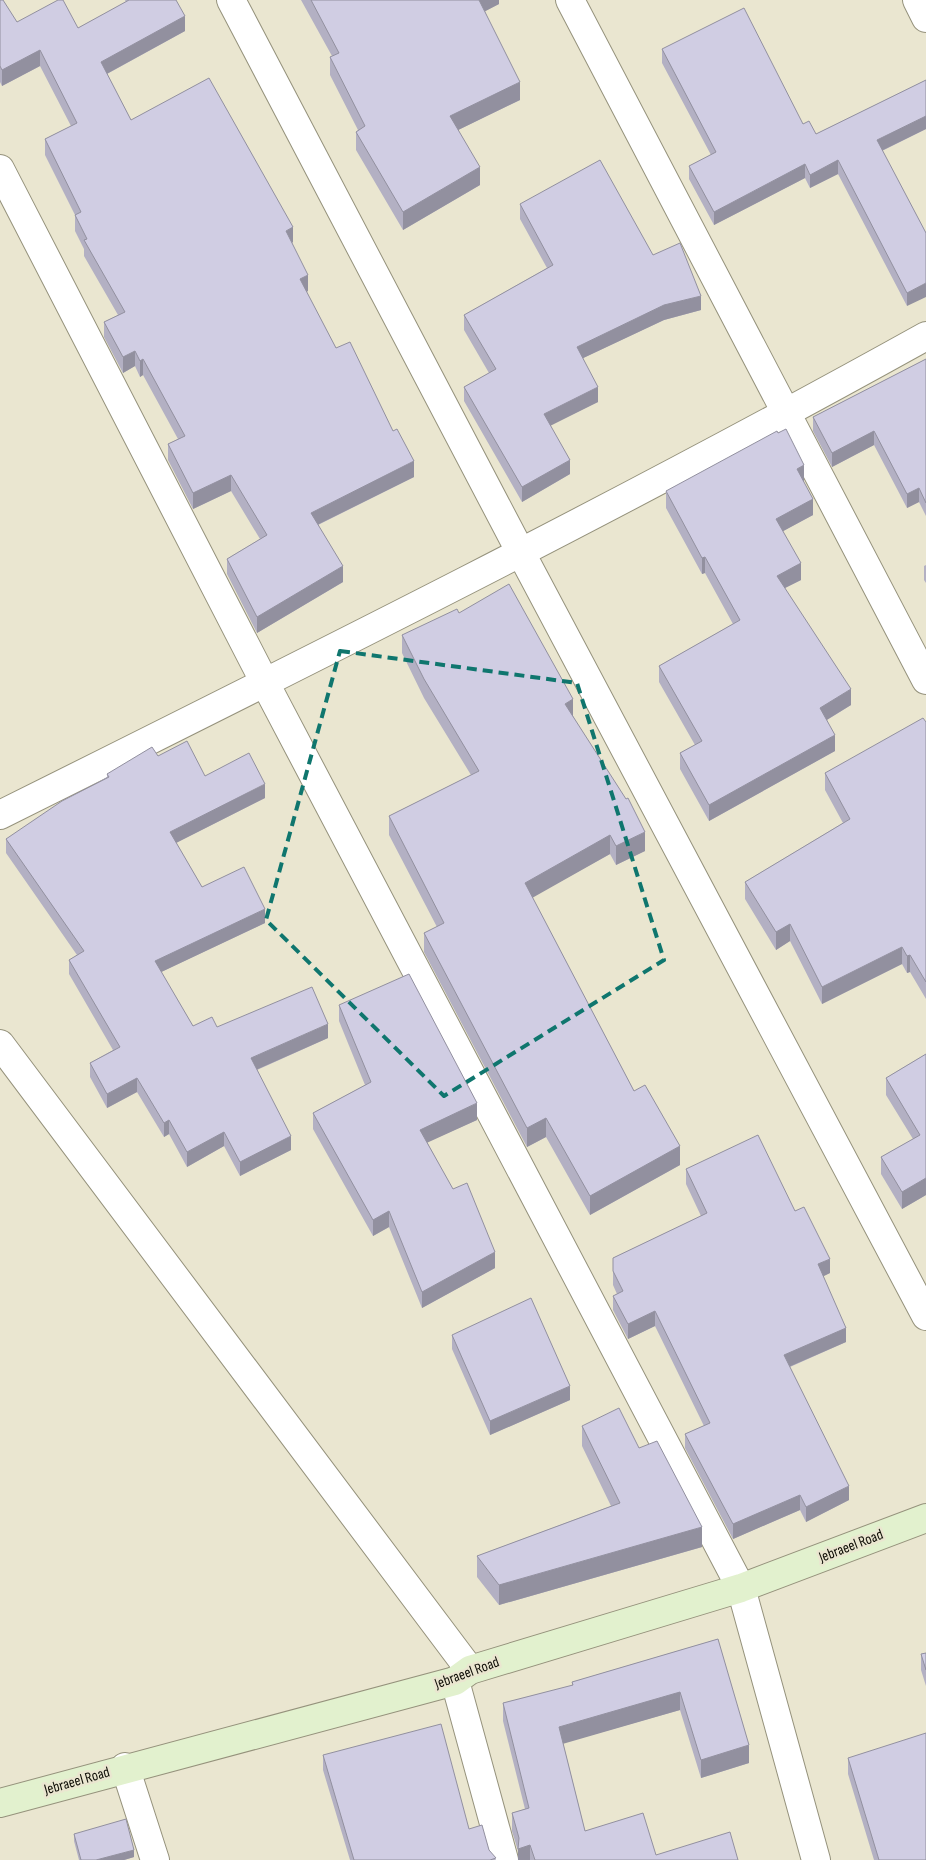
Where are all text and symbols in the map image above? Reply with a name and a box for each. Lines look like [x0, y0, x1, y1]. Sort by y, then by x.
street label: Jebraeel Road [815, 1525, 886, 1567]
street label: Jebraeel Road [431, 1653, 502, 1694]
street label: Jebraeel Road [41, 1763, 112, 1800]

